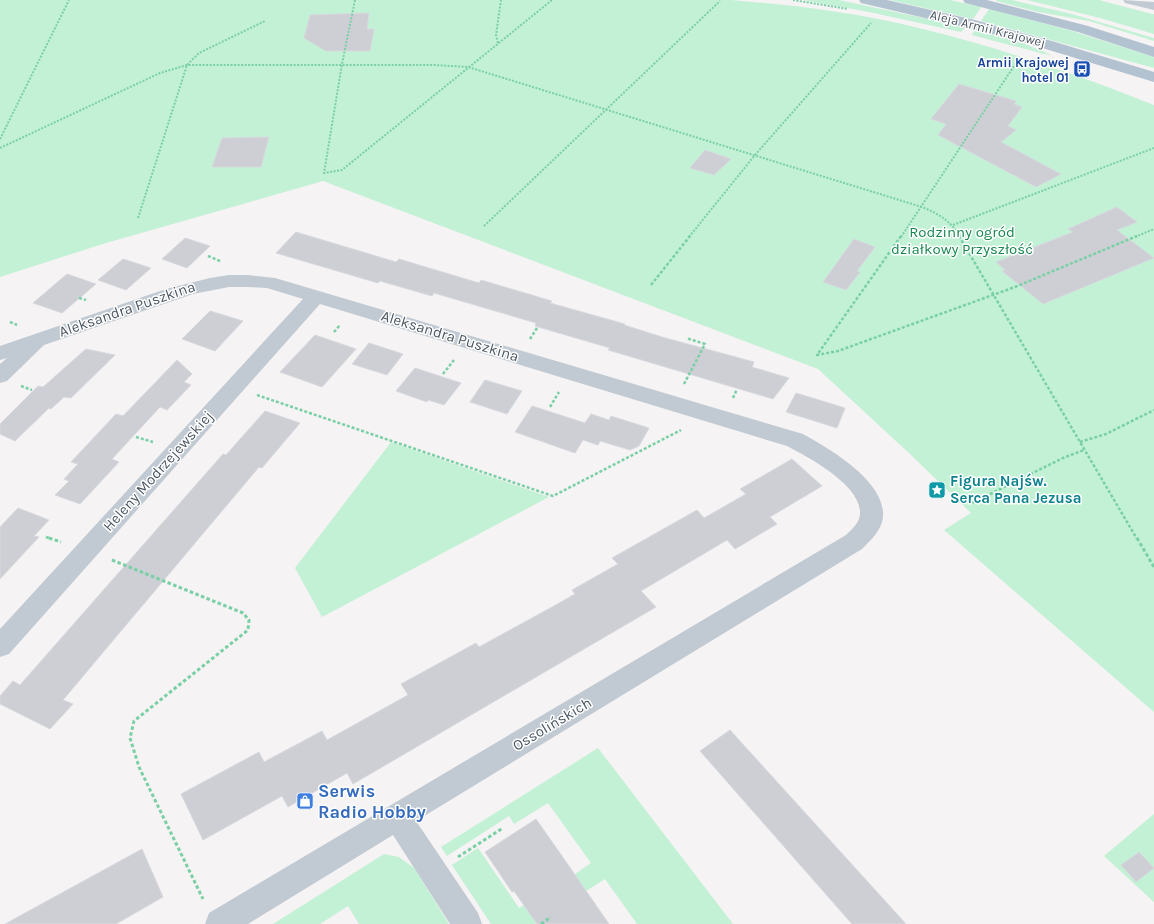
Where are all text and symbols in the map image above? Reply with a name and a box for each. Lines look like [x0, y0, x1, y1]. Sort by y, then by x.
street label: Aleja Armii Krajowej [929, 7, 1047, 50]
place label: Armii Krajowej hotel 01 [978, 55, 1069, 85]
bus stop icon: Armii Krajowej hotel 01 [1072, 59, 1092, 79]
park label: Rodzinny ogród działkowy Przyszłość [891, 223, 1033, 258]
street label: Aleksandra Puszkina [57, 277, 197, 341]
street label: Aleksandra Puszkina [379, 307, 521, 365]
street label: Heleny Modrzejewskiej [99, 407, 217, 535]
place label: Figura Najśw. Serca Pana Jezusa [950, 472, 1081, 507]
place icon: Figura Najśw. Serca Pana Jezusa [927, 480, 947, 500]
street label: Ossolińskich [509, 693, 595, 755]
place label: Serwis Radio Hobby [318, 780, 426, 823]
shop icon: Serwis Radio Hobby [295, 791, 315, 811]

